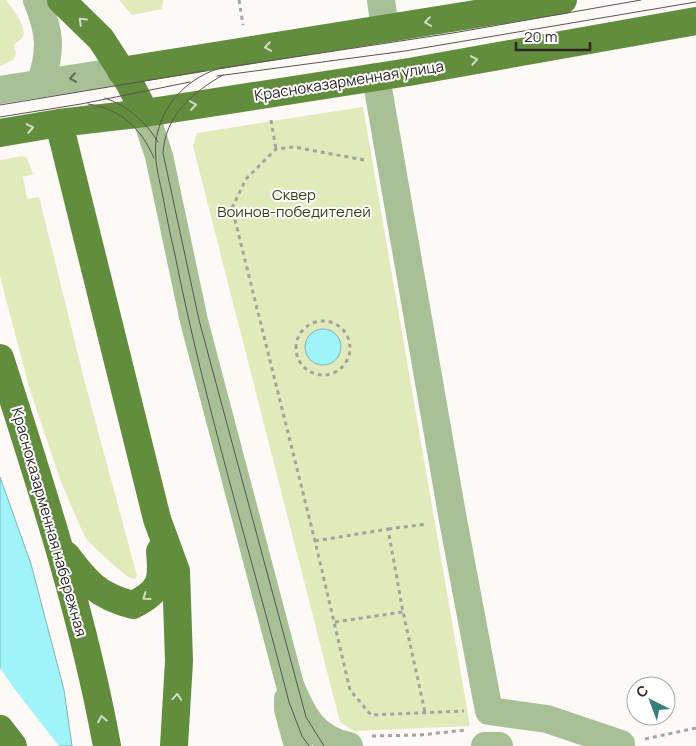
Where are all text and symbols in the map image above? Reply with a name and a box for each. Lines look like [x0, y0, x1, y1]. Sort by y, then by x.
one-way arrow [424, 17, 433, 27]
one-way arrow [78, 18, 87, 27]
scale bar [516, 20, 590, 52]
text: 20 m [524, 26, 557, 47]
one-way arrow [263, 42, 272, 52]
street label: Красноказарменная улица [253, 55, 445, 106]
one-way arrow [470, 56, 479, 66]
one-way arrow [69, 73, 78, 83]
one-way arrow [189, 100, 197, 111]
one-way arrow [25, 123, 34, 133]
park label: Сквер Воинов-победителей [217, 184, 371, 222]
street label: Красноказарменная набережная [7, 405, 92, 639]
one-way arrow [142, 591, 152, 600]
north arrow [626, 676, 676, 726]
text: С [632, 680, 652, 701]
one-way arrow [172, 693, 183, 701]
one-way arrow [98, 715, 108, 723]

